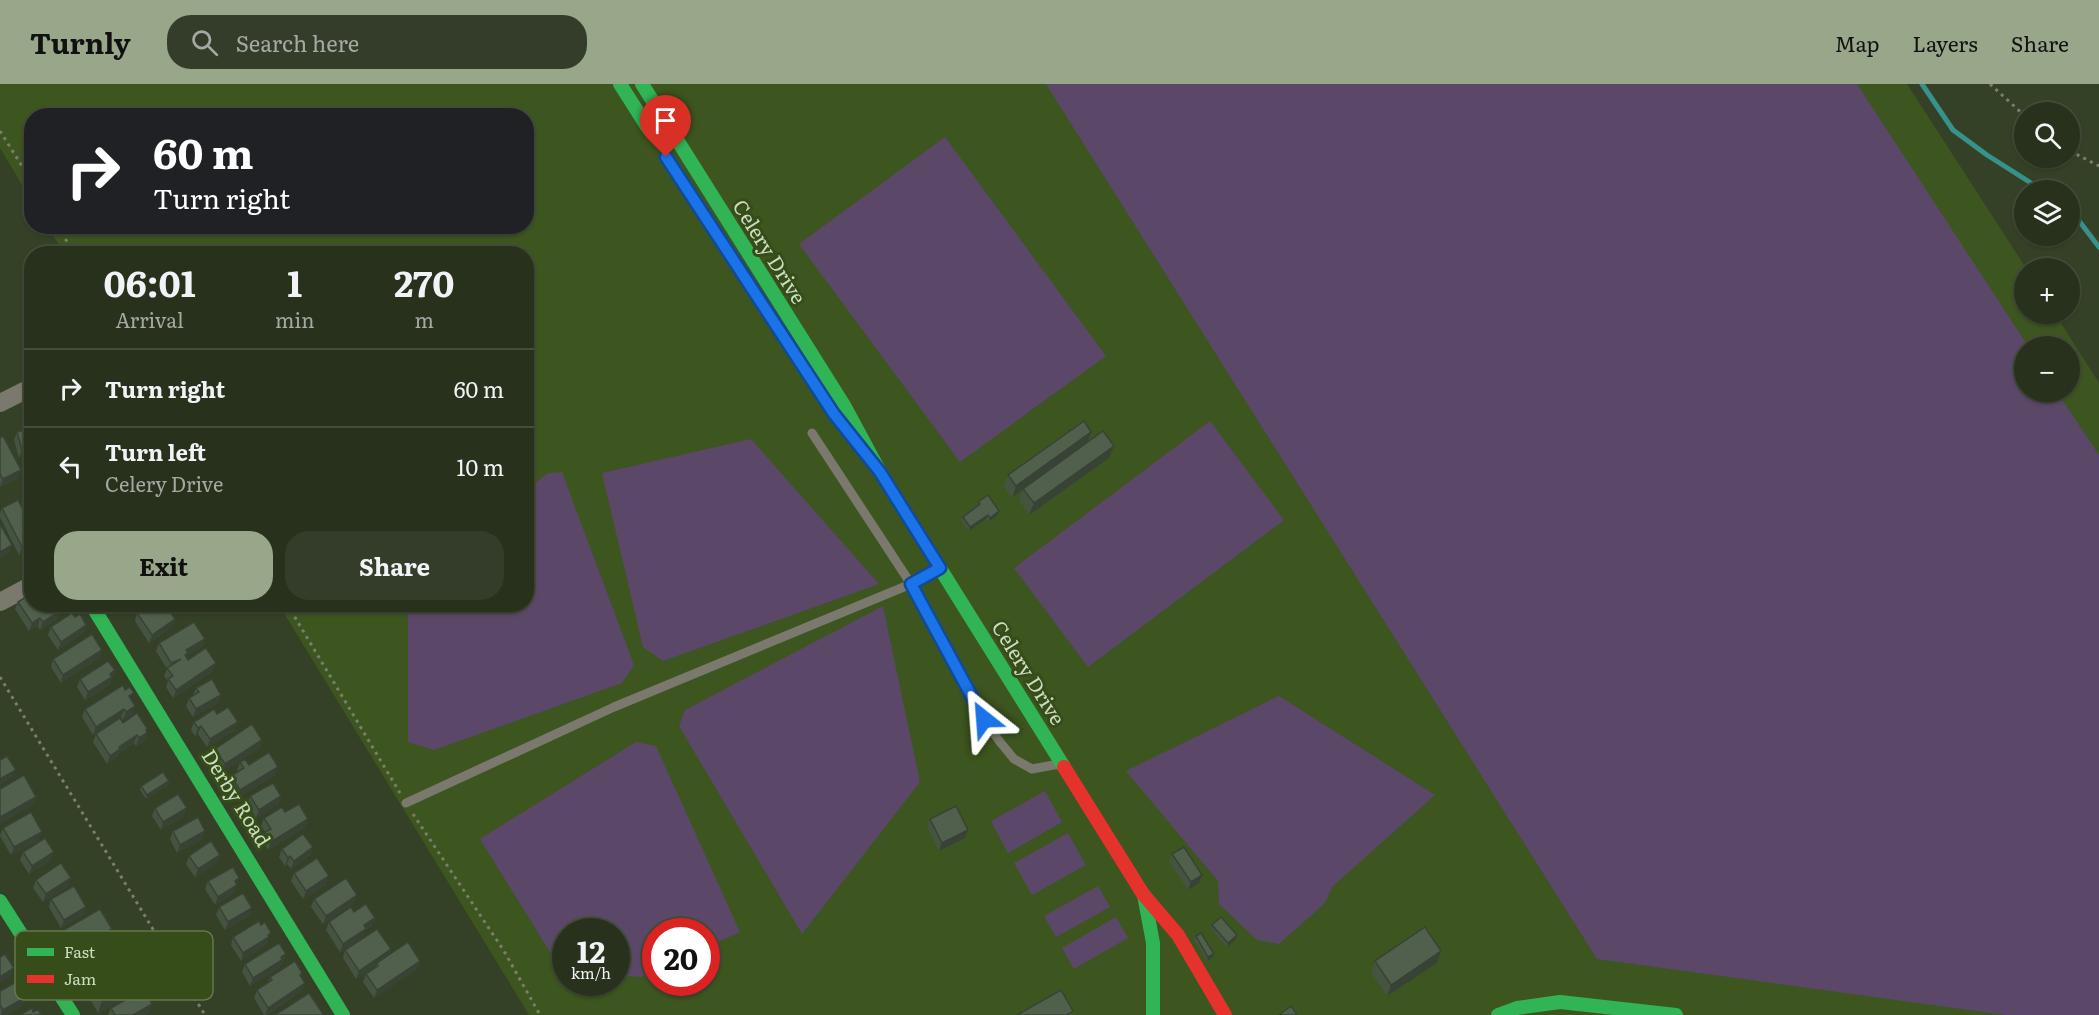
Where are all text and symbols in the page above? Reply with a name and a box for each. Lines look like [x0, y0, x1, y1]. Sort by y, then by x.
search box [167, 15, 587, 69]
text: Turnly [30, 21, 131, 63]
icon: search [188, 26, 221, 59]
text: Search here [236, 26, 359, 59]
text: Map [1835, 27, 1880, 58]
text: Layers [1913, 27, 1978, 58]
text: Share [2011, 27, 2069, 58]
pin [640, 95, 691, 157]
map controls [2014, 102, 2080, 402]
button: search [2014, 102, 2080, 168]
icon: arrive [649, 104, 682, 137]
text: 60 m [153, 120, 254, 182]
icon: right [54, 132, 132, 210]
text: Turn right [153, 177, 290, 217]
button: layers [2014, 180, 2080, 246]
street label: Celery Drive [727, 193, 815, 309]
text: 06:01 [103, 255, 196, 308]
text: 1 [287, 255, 302, 308]
text: 270 [394, 255, 455, 308]
button: + [2014, 258, 2080, 324]
text: Arrival [115, 304, 184, 334]
text: min [275, 304, 314, 334]
text: m [414, 304, 434, 334]
button: − [2014, 336, 2080, 402]
icon: right [54, 372, 87, 405]
text: Turn right [105, 372, 225, 405]
text: 60 m [454, 372, 504, 405]
text: Turn left [105, 435, 206, 468]
icon: left [54, 450, 87, 483]
text: 10 m [457, 450, 504, 483]
text: Celery Drive [105, 468, 223, 498]
button: Exit [54, 531, 273, 600]
button: Share [285, 531, 504, 600]
street label: Celery Drive [986, 614, 1074, 730]
position arrow [952, 687, 1016, 751]
street label: Derby Road [196, 742, 280, 852]
speed limit sign: 20 [642, 918, 720, 996]
text: 12 [577, 928, 605, 972]
legend [15, 931, 213, 1000]
text: Fast [64, 939, 96, 963]
text: km/h [571, 961, 611, 984]
text: Jam [64, 966, 97, 990]

